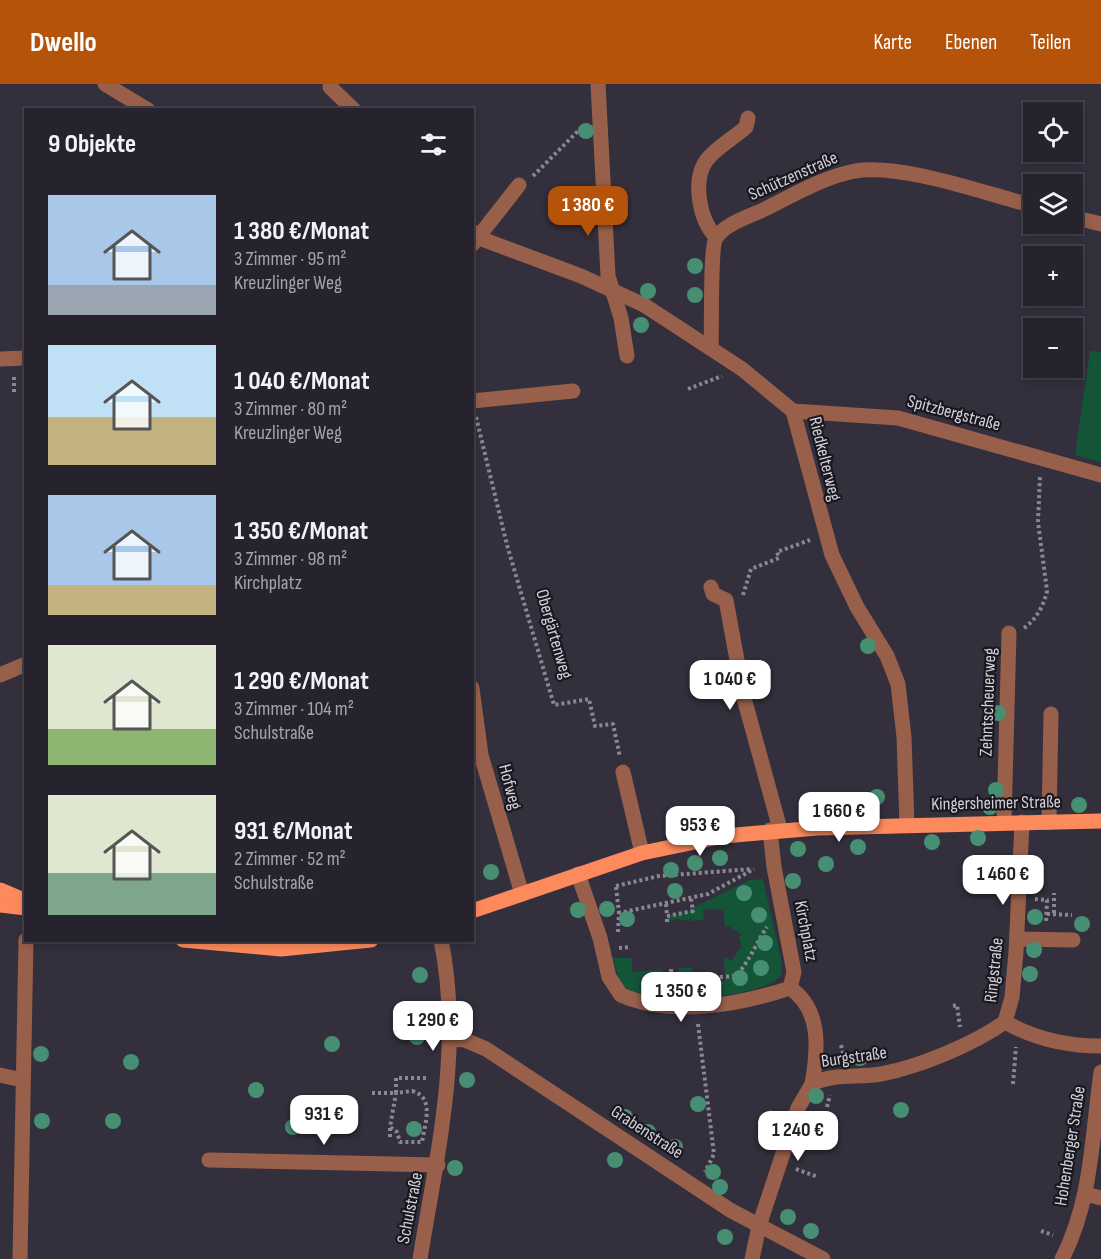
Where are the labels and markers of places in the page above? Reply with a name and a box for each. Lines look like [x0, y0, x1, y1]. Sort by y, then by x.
pin: 1 380 € [533, 186, 643, 237]
pin: 1 040 € [675, 660, 785, 711]
pin: 1 660 € [784, 792, 894, 843]
pin: 953 € [658, 806, 742, 857]
pin: 1 460 € [948, 855, 1058, 906]
pin: 1 350 € [626, 972, 736, 1023]
pin: 1 290 € [378, 1001, 488, 1052]
pin: 931 € [282, 1095, 366, 1146]
pin: 1 240 € [743, 1111, 853, 1162]

